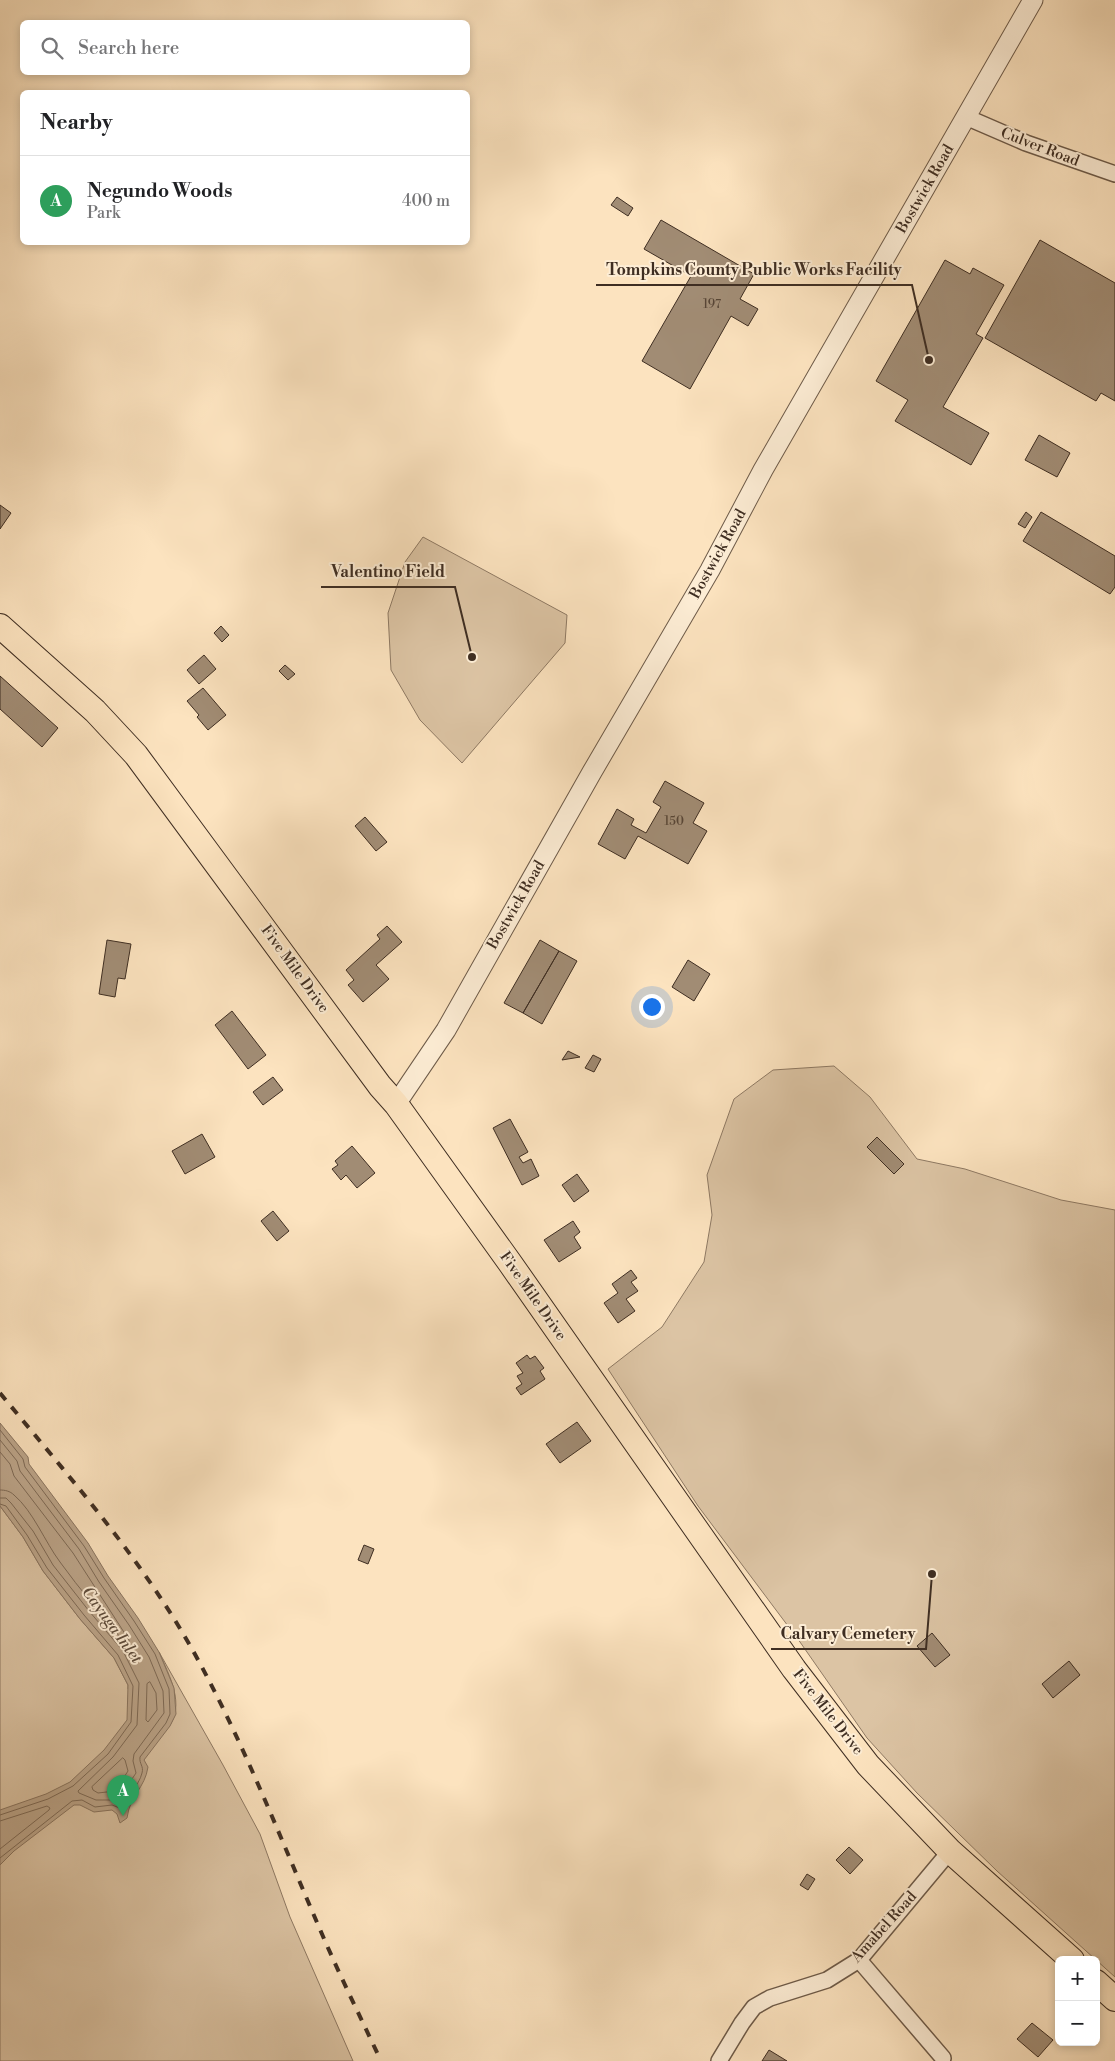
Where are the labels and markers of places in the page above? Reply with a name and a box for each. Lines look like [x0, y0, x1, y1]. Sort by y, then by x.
callout: Tompkins County Public Works Facility [596, 254, 912, 285]
callout: Valentino Field [321, 556, 455, 587]
callout: Calvary Cemetery [771, 1618, 926, 1649]
pin: A [107, 1775, 139, 1816]

